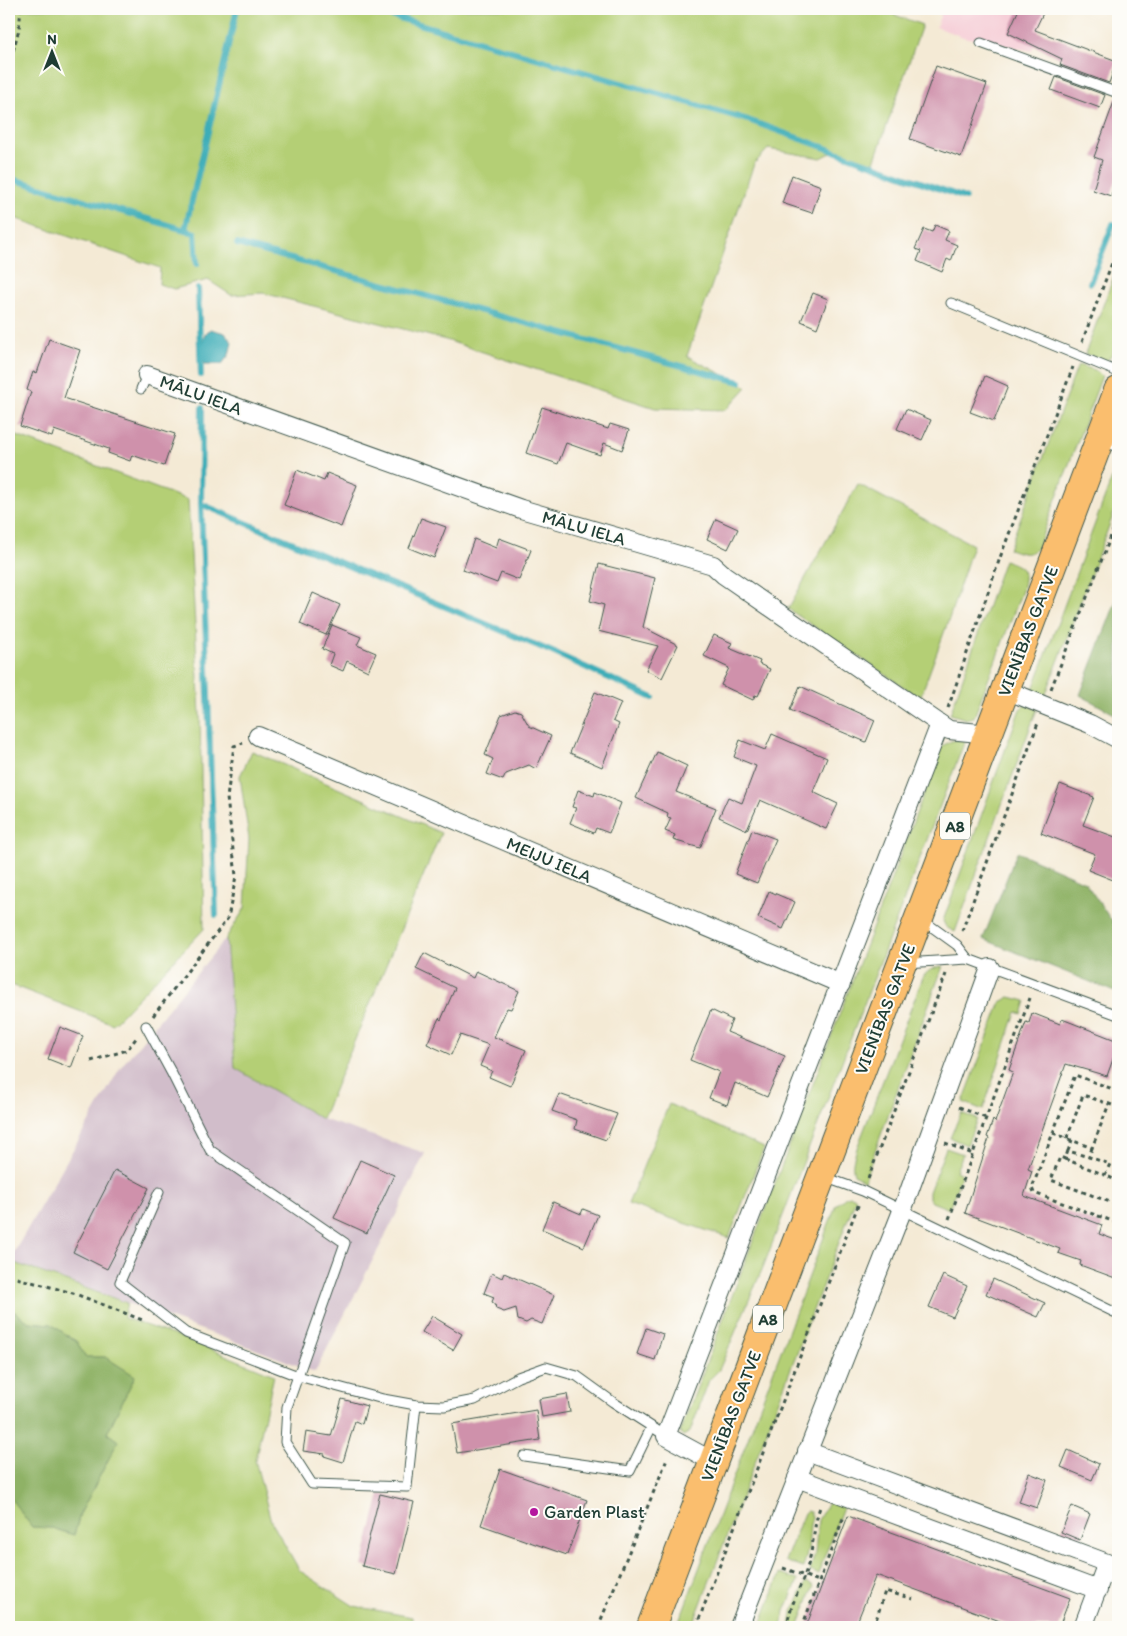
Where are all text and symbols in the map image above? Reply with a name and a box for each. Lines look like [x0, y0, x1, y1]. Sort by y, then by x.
north arrow [28, 28, 78, 78]
text: N [47, 31, 57, 48]
street label: MĀLU IELA [157, 370, 246, 420]
street label: MĀLU IELA [540, 506, 629, 551]
street label: VIENĪBAS GATVE [993, 562, 1063, 700]
road number: A8 [940, 812, 970, 839]
street label: MEIJU IELA [503, 832, 595, 888]
street label: VIENĪBAS GATVE [850, 940, 920, 1078]
road number: A8 [753, 1306, 783, 1332]
street label: VIENĪBAS GATVE [696, 1347, 766, 1485]
place label: Garden Plast [544, 1501, 645, 1523]
marker: Garden Plast [528, 1506, 540, 1518]

